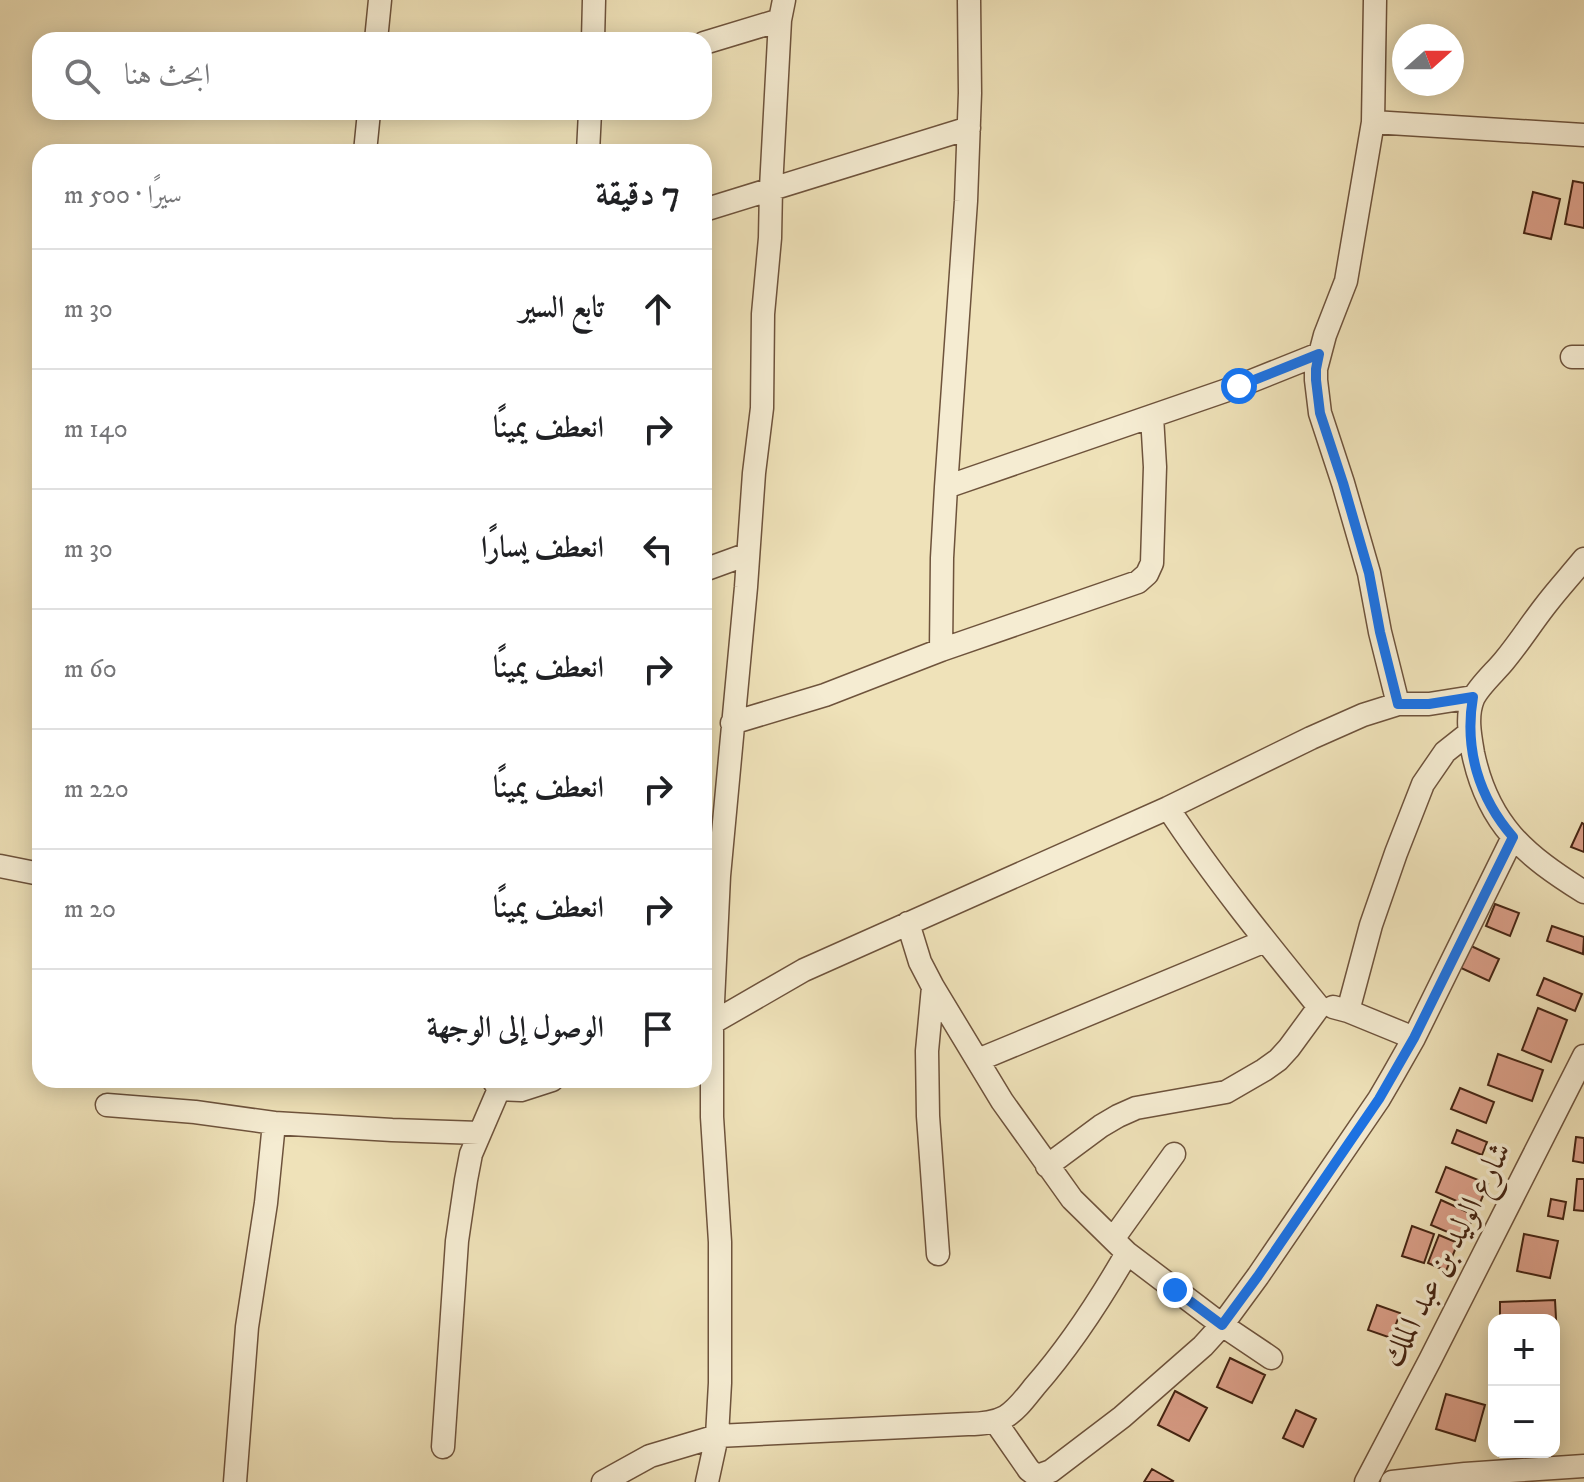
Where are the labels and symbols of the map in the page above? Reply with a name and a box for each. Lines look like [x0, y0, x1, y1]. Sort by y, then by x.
north arrow [1392, 24, 1464, 96]
route start [1221, 368, 1257, 404]
street label: شارع الوليد بن عبد الملك [1373, 1136, 1526, 1377]
route end [1157, 1272, 1193, 1308]

